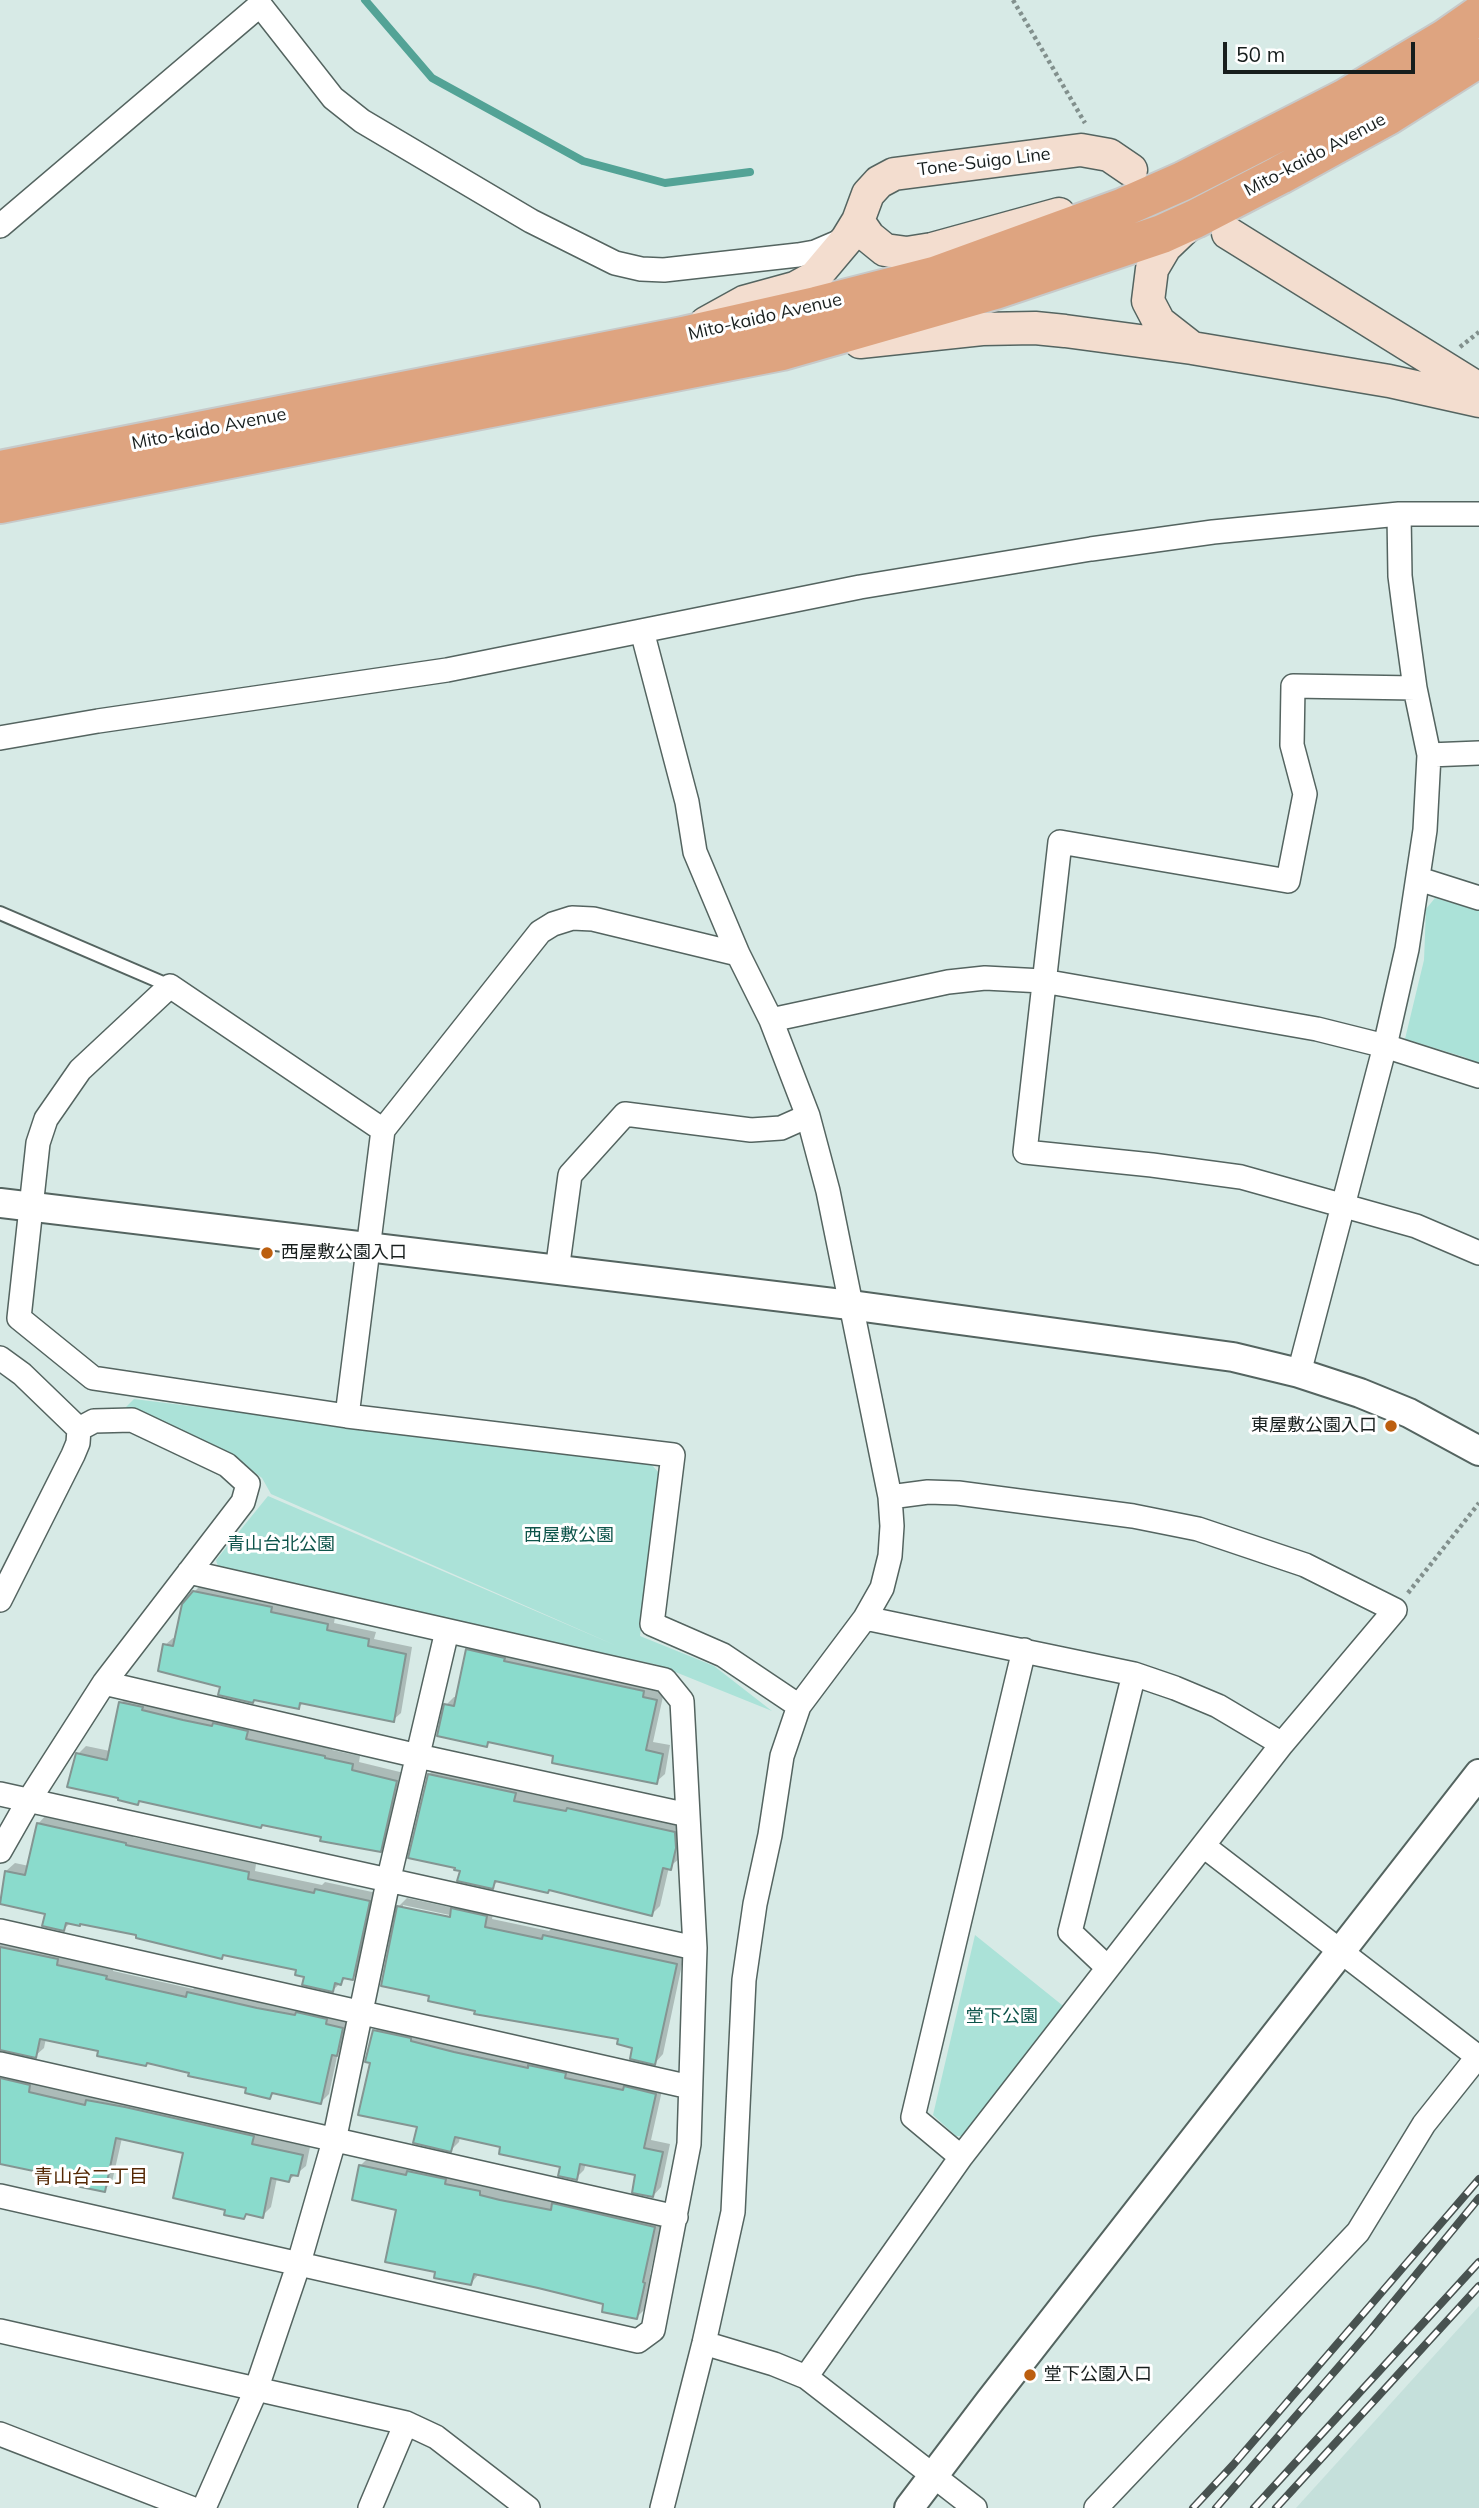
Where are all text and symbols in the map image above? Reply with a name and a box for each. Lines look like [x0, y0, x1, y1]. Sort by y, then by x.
scale bar [1227, 28, 1420, 72]
text: 50 m [1236, 41, 1285, 67]
street label: Mito-kaido Avenue [1241, 109, 1389, 201]
street label: Tone-Suigo Line [916, 143, 1052, 181]
street label: Mito-kaido Avenue [686, 289, 844, 345]
street label: Mito-kaido Avenue [130, 403, 288, 455]
place label: 西屋敷公園入口 [281, 1242, 407, 1264]
marker: 西屋敷公園入口 [259, 1245, 275, 1261]
place label: 東屋敷公園入口 [1251, 1415, 1377, 1437]
marker: 東屋敷公園入口 [1383, 1418, 1399, 1434]
park label: 西屋敷公園 [524, 1525, 614, 1547]
park label: 青山台北公園 [227, 1534, 335, 1556]
park label: 堂下公園 [966, 2006, 1038, 2028]
district label: 青山台二丁目 [34, 2166, 148, 2188]
place label: 堂下公園入口 [1044, 2364, 1152, 2386]
marker: 堂下公園入口 [1022, 2367, 1038, 2383]

